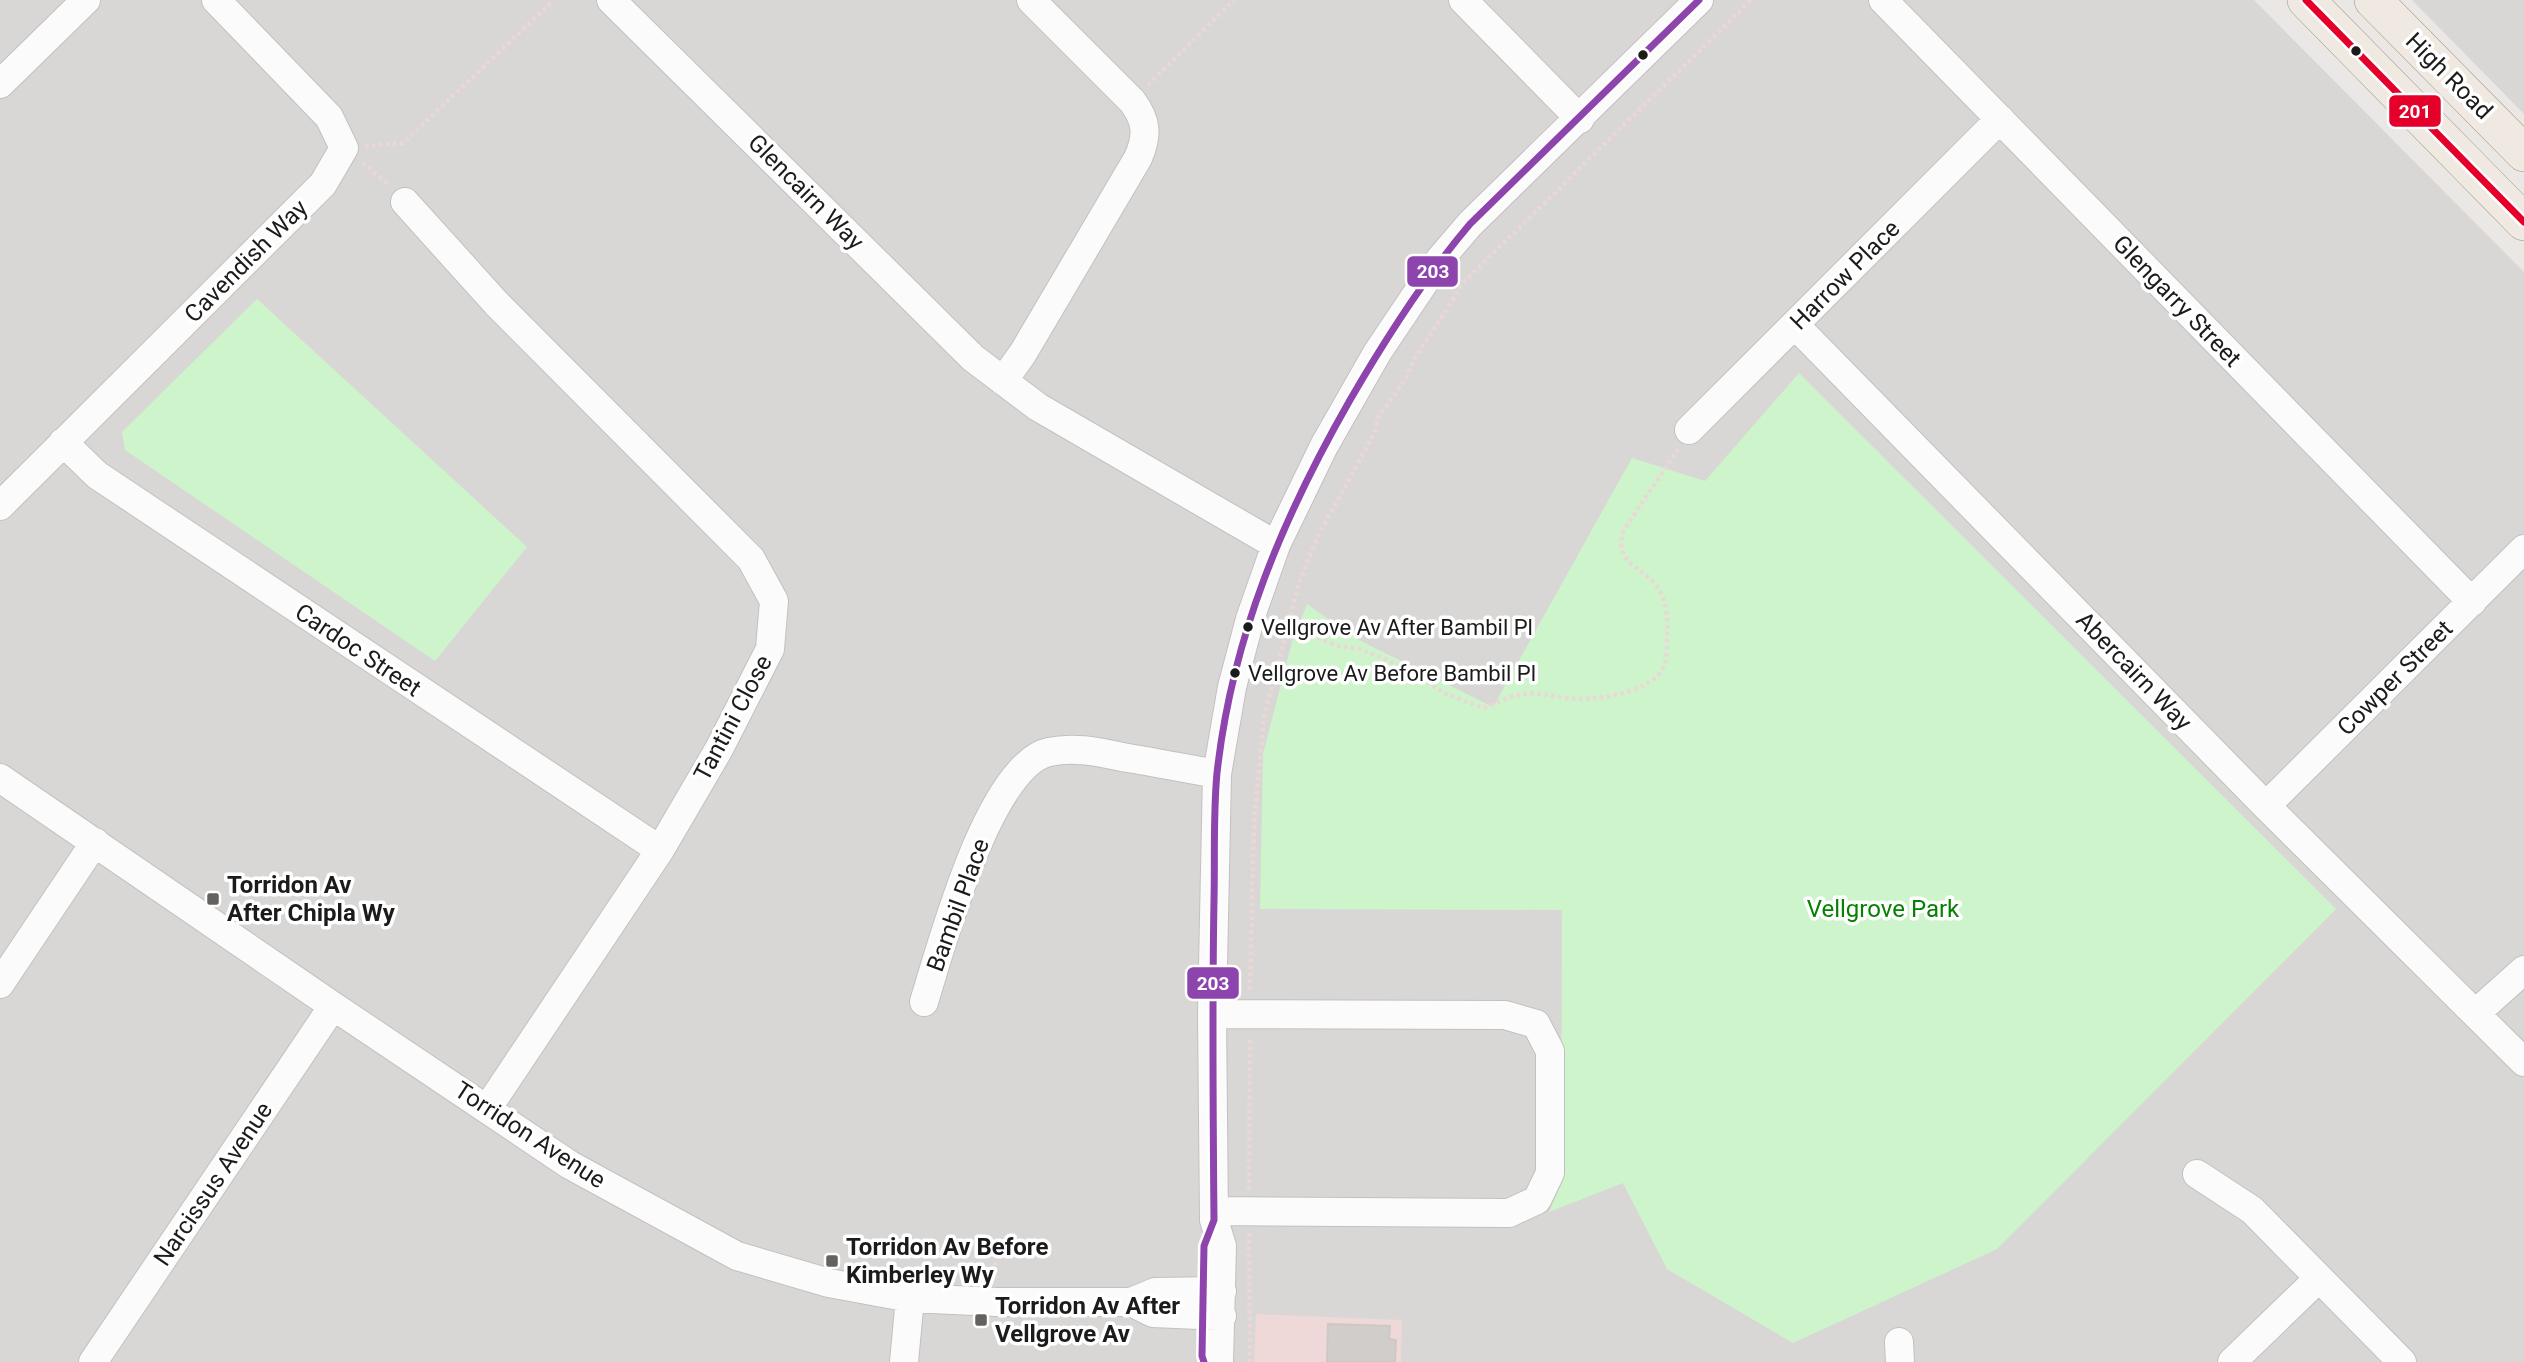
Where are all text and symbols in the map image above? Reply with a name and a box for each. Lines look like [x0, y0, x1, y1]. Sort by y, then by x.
street label: High Road [2400, 27, 2498, 125]
unlabelled marker [2349, 44, 2363, 58]
unlabelled marker [1636, 48, 1650, 62]
line badge: 201 [2388, 94, 2442, 128]
text: 201 [2399, 100, 2431, 123]
street label: Glencairn Way [742, 128, 870, 256]
street label: Cavendish Way [179, 193, 314, 328]
street label: Harrow Place [1784, 214, 1906, 336]
street label: Glengarry Street [2107, 229, 2247, 373]
line badge: 203 [1406, 255, 1459, 288]
text: 203 [1417, 260, 1449, 283]
street label: Cardoc Street [290, 598, 426, 702]
street label: Abercairn Way [2071, 606, 2198, 736]
place label: Vellgrove Av After Bambil Pl [1261, 615, 1533, 640]
street label: Cowper Street [2332, 615, 2458, 741]
marker: Vellgrove Av After Bambil Pl [1241, 620, 1255, 634]
street label: Tantini Close [688, 650, 778, 786]
place label: Vellgrove Av Before Bambil Pl [1248, 661, 1536, 686]
marker: Vellgrove Av Before Bambil Pl [1228, 666, 1242, 680]
street label: Bambil Place [921, 835, 995, 975]
place label: Torridon Av After Chipla Wy [227, 871, 396, 927]
marker: Torridon Av After Chipla Wy [205, 891, 221, 907]
park label: Vellgrove Park [1807, 895, 1960, 923]
line badge: 203 [1186, 966, 1240, 1000]
text: 203 [1197, 972, 1229, 995]
street label: Torridon Avenue [449, 1076, 611, 1194]
street label: Narcissus Avenue [148, 1097, 278, 1271]
place label: Torridon Av Before Kimberley Wy [846, 1233, 1048, 1289]
marker: Torridon Av Before Kimberley Wy [824, 1253, 840, 1269]
place label: Torridon Av After Vellgrove Av [995, 1292, 1180, 1348]
marker: Torridon Av After Vellgrove Av [973, 1312, 989, 1328]

